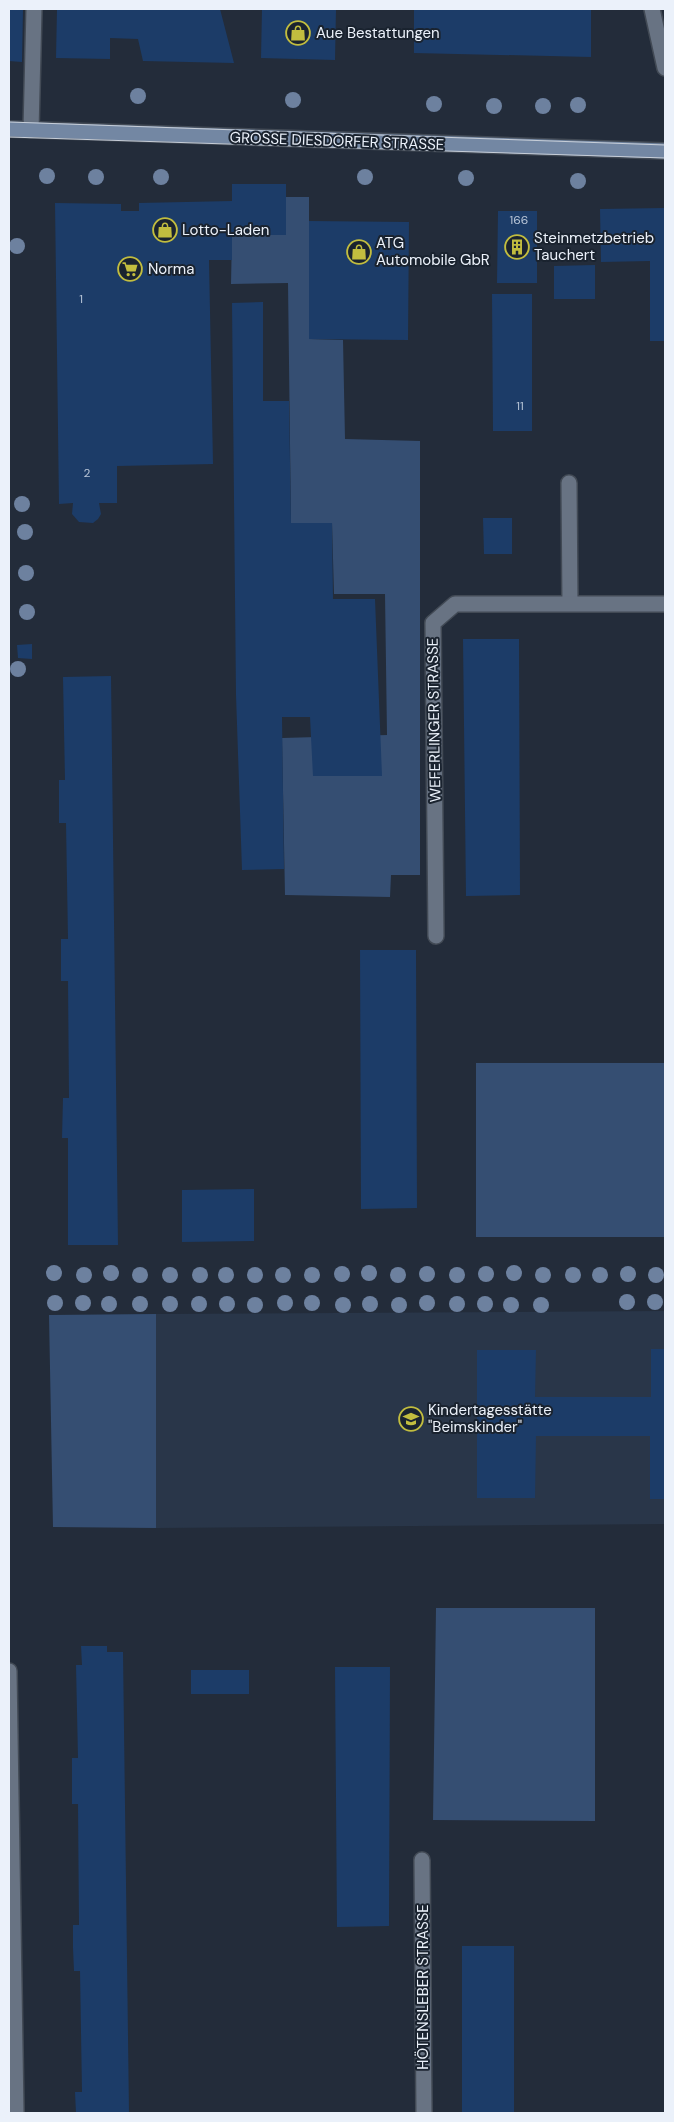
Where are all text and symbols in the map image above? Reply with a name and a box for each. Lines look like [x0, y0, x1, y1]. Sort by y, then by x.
shop icon: Aue Bestattungen [285, 20, 311, 46]
place label: Aue Bestattungen [316, 23, 440, 43]
street label: GROSSE DIESDORFER STRASSE [229, 127, 445, 155]
house number: 166 [510, 212, 528, 228]
shop icon: Lotto-Laden [152, 217, 178, 243]
place label: Lotto-Laden [182, 220, 269, 240]
place label: Steinmetzbetrieb Tauchert [534, 228, 654, 265]
place label: ATG Automobile GbR [376, 233, 490, 270]
building icon: Steinmetzbetrieb Tauchert [504, 234, 530, 260]
shop icon: ATG Automobile GbR [346, 239, 372, 265]
supermarket icon: Norma [117, 256, 143, 282]
place label: Norma [148, 259, 194, 279]
house number: 1 [79, 291, 83, 307]
house number: 11 [516, 398, 524, 414]
house number: 2 [84, 465, 91, 481]
street label: WEFERLINGER STRASSE [423, 638, 445, 802]
place label: Kindertagesstätte "Beimskinder" [428, 1400, 552, 1437]
school or university icon: Kindertagesstätte "Beimskinder" [398, 1406, 424, 1432]
street label: HÖTENSLEBER STRASSE [413, 1904, 433, 2070]

